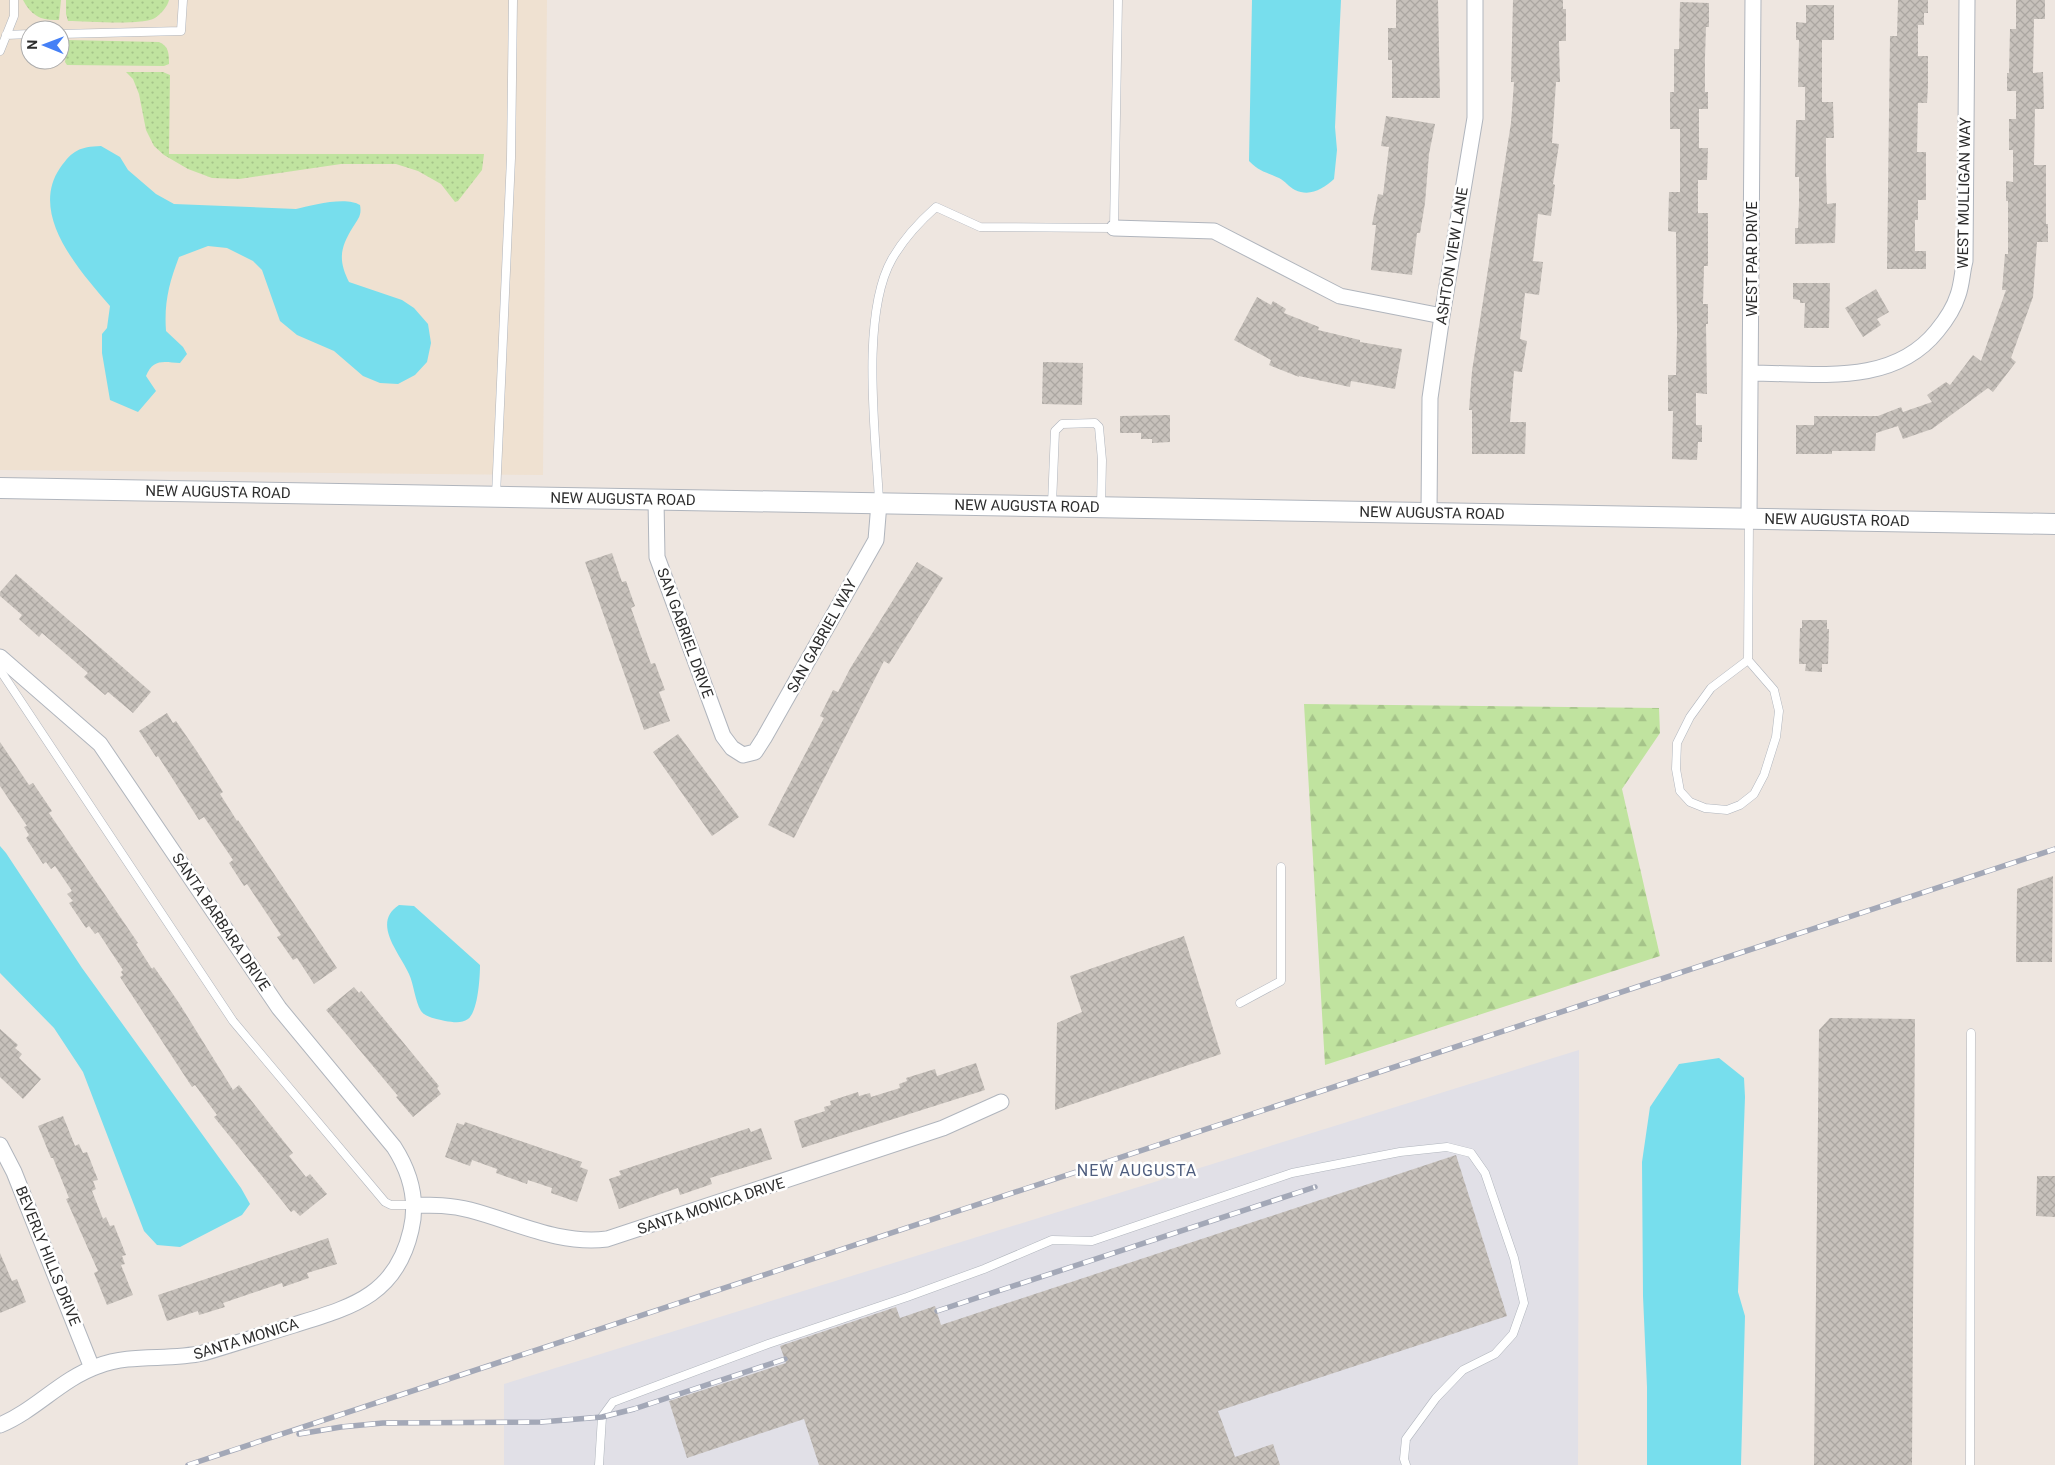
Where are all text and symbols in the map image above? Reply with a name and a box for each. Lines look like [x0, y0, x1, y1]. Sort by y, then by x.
north arrow [20, 20, 70, 70]
text: N [24, 40, 40, 50]
street label: WEST MULLIGAN WAY [1954, 117, 1974, 269]
street label: ASHTON VIEW LANE [1432, 185, 1472, 326]
street label: WEST PAR DRIVE [1743, 201, 1761, 317]
street label: NEW AUGUSTA ROAD [145, 482, 291, 502]
street label: NEW AUGUSTA ROAD [550, 489, 696, 509]
street label: NEW AUGUSTA ROAD [954, 496, 1100, 516]
street label: NEW AUGUSTA ROAD [1359, 503, 1505, 523]
street label: NEW AUGUSTA ROAD [1764, 510, 1910, 530]
street label: SAN GABRIEL DRIVE [653, 565, 717, 701]
street label: SAN GABRIEL WAY [783, 576, 861, 696]
street label: SANTA BARBARA DRIVE [168, 850, 274, 995]
district label: NEW AUGUSTA [1077, 1161, 1197, 1180]
street label: SANTA MONICA DRIVE [635, 1174, 787, 1238]
street label: BEVERLY HILLS DRIVE [12, 1184, 84, 1329]
street label: SANTA MONICA [191, 1314, 301, 1364]

